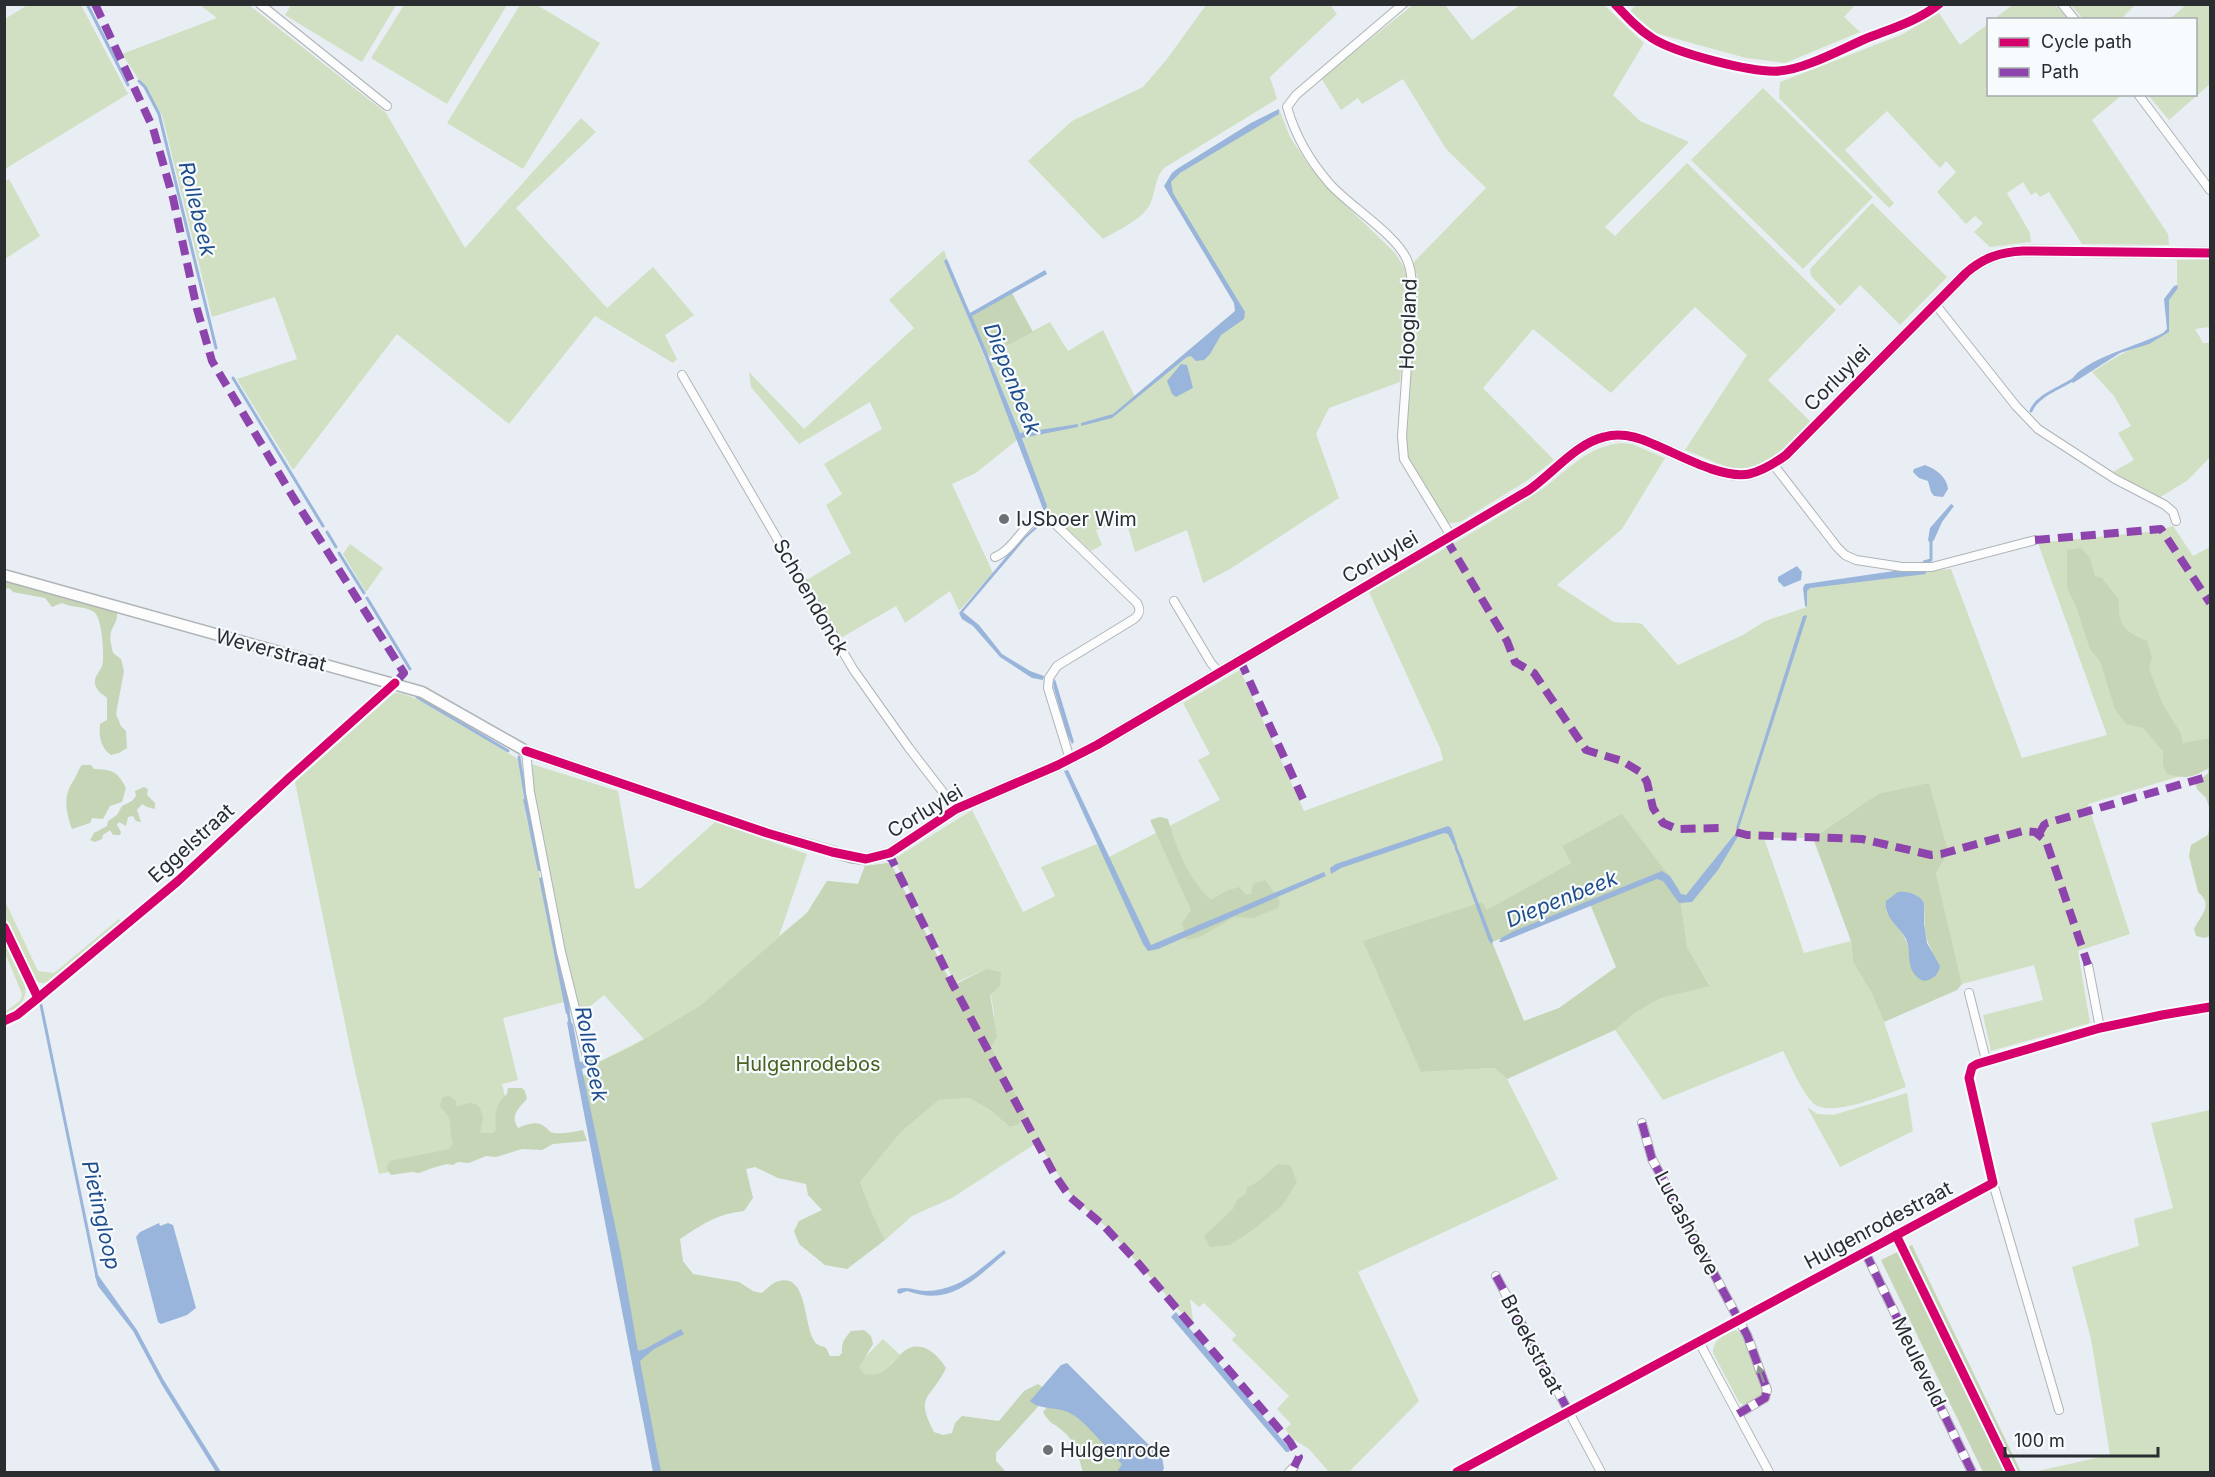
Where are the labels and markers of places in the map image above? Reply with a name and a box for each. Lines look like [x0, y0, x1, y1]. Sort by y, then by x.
place label: IJSboer Wim [1016, 507, 1137, 531]
marker: IJSboer Wim [997, 512, 1011, 526]
place label: Hulgenrode [1060, 1438, 1170, 1462]
marker: Hulgenrode [1041, 1443, 1055, 1457]

